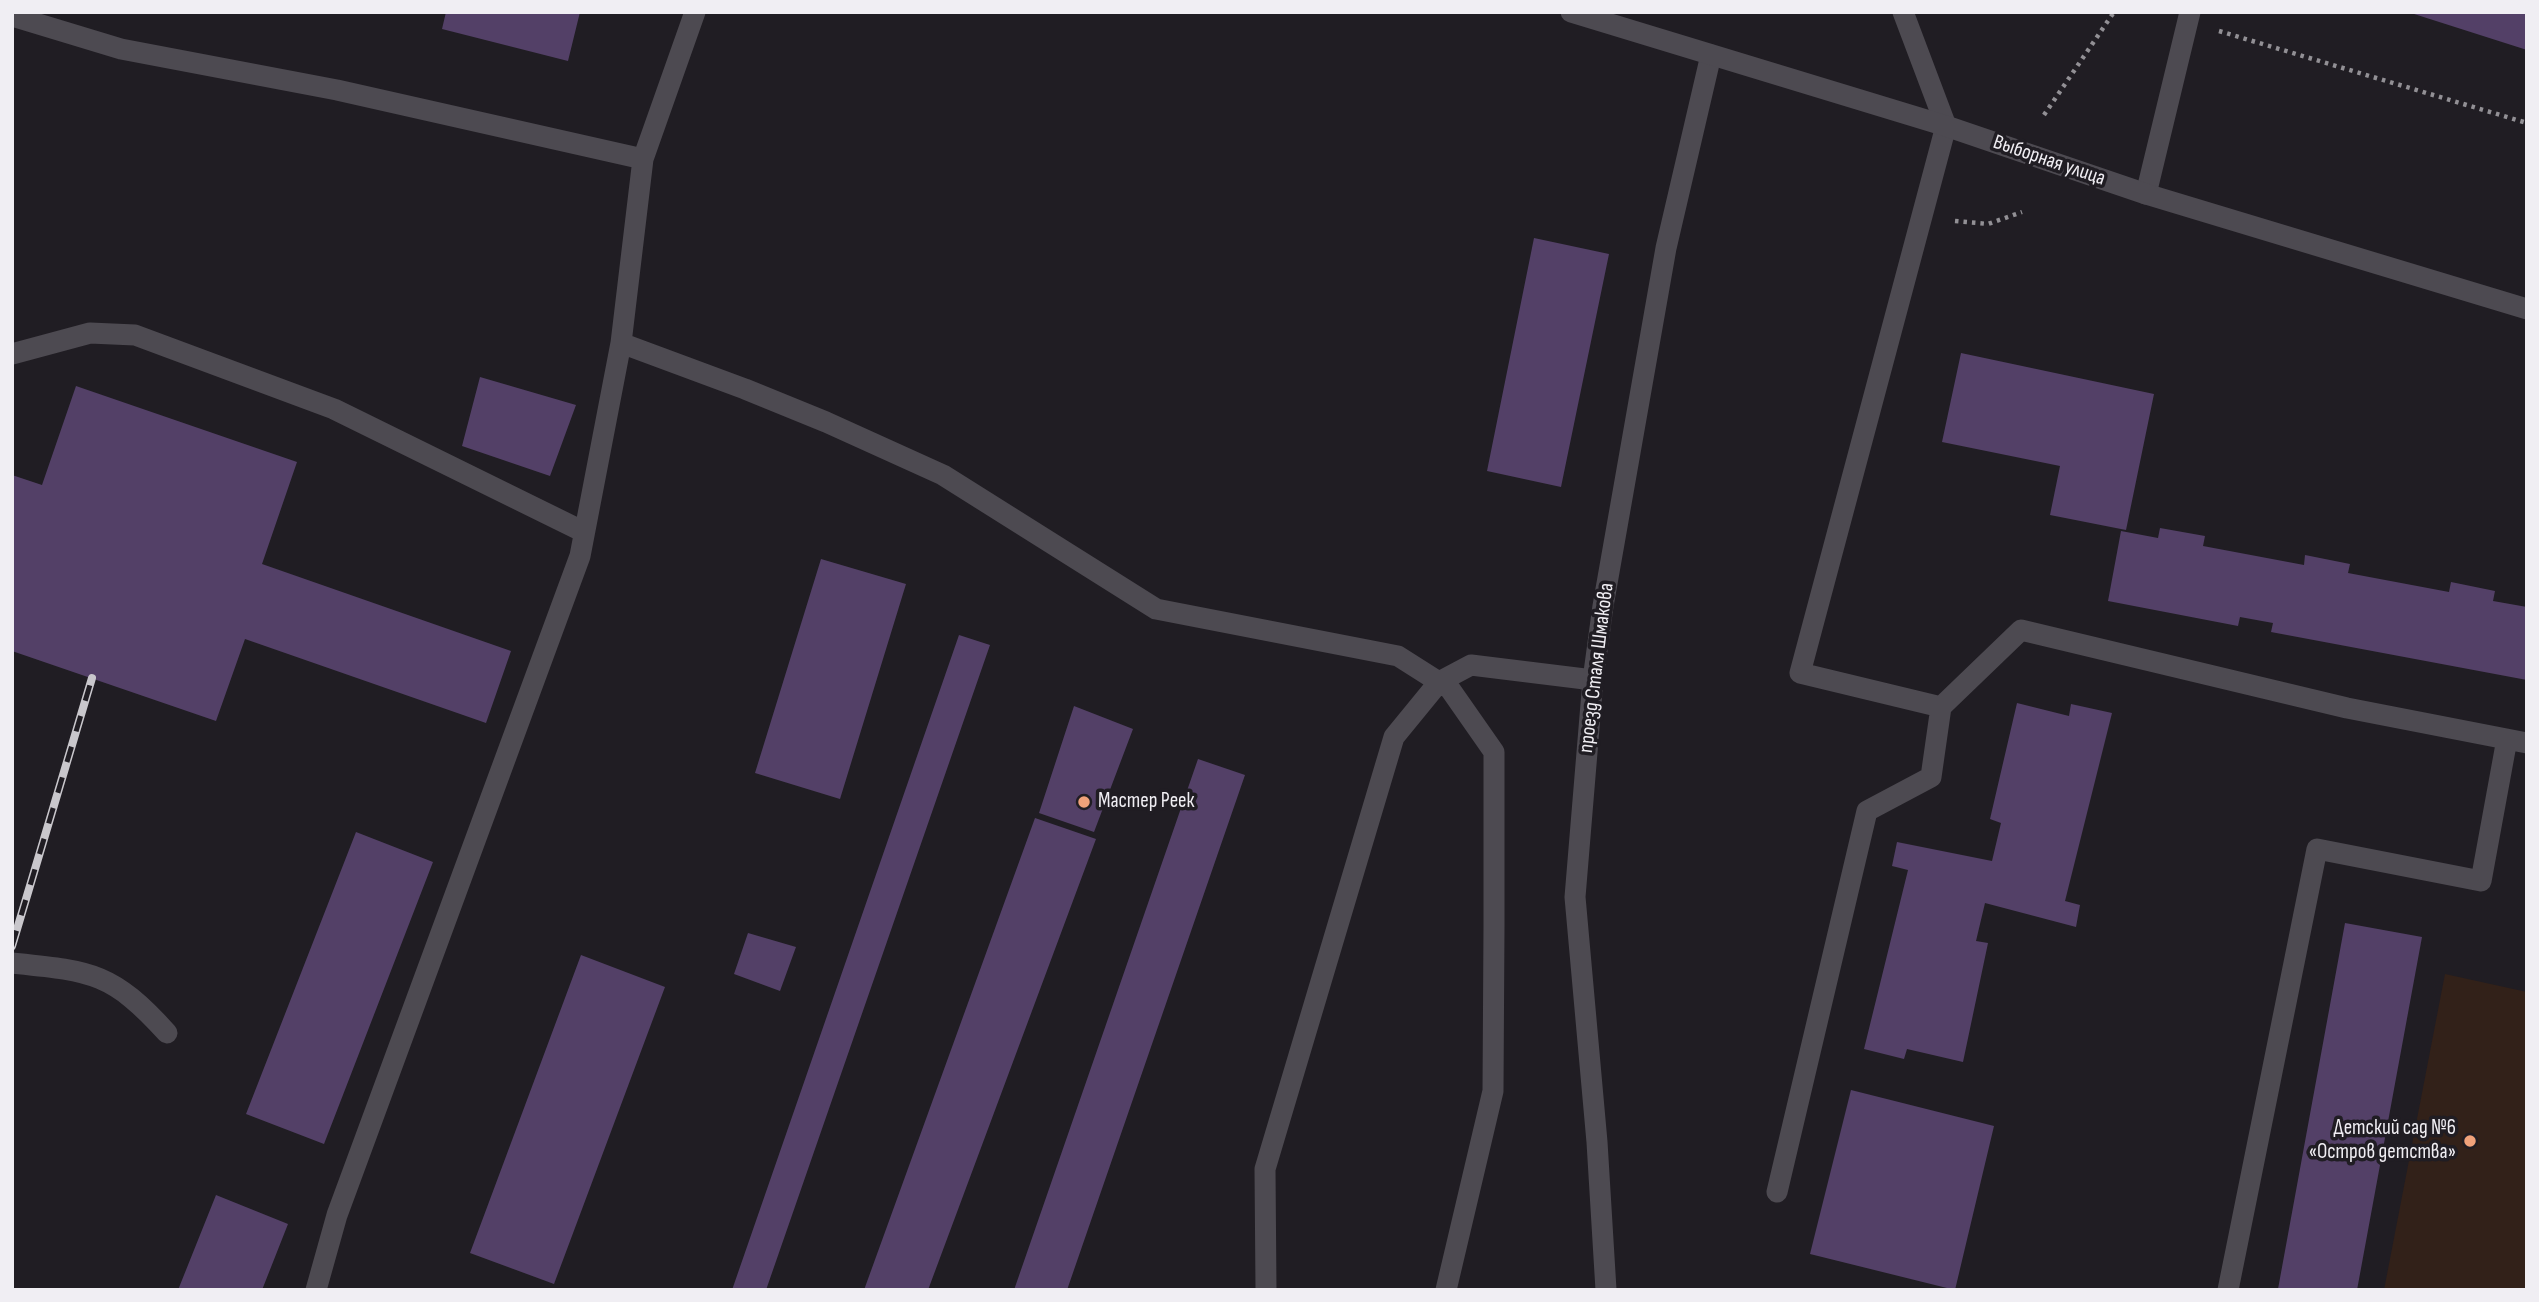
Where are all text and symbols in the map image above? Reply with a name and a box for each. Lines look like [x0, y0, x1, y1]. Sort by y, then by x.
street label: Выборная улица [1990, 130, 2108, 192]
street label: проезд Сталя Шмакова [1574, 582, 1620, 754]
place label: Мастер Реек [1098, 789, 1194, 815]
marker: Мастер Реек [1076, 794, 1092, 810]
place label: Детский сад №6 «Остров детства» [2309, 1116, 2456, 1166]
marker: Детский сад №6 «Остров детства» [2462, 1133, 2478, 1149]

